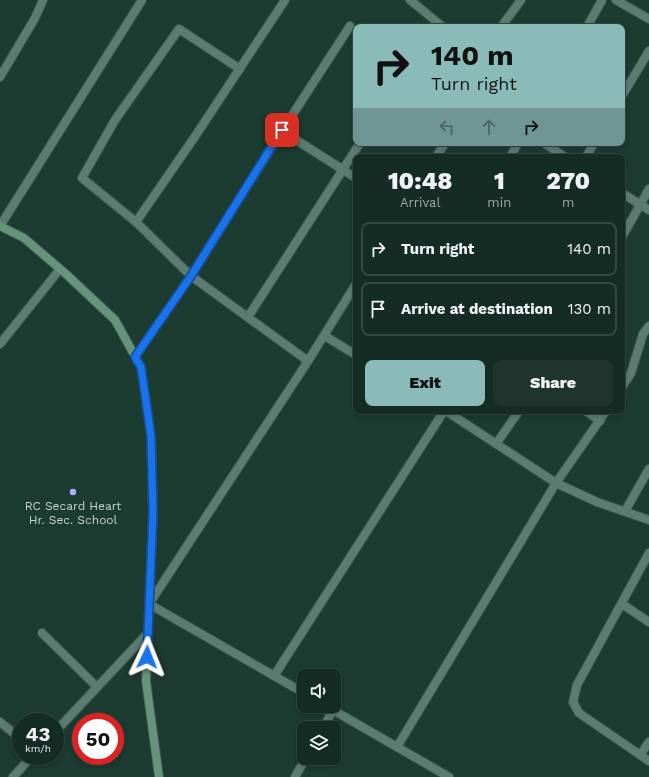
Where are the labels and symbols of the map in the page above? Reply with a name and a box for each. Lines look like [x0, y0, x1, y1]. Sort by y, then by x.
pin [265, 113, 299, 147]
marker: RC Secard Heart Hr. Sec. School [68, 487, 78, 497]
place label: RC Secard Heart Hr. Sec. School [25, 499, 121, 527]
position arrow [126, 636, 168, 678]
speed limit sign: 50 [72, 713, 124, 765]

